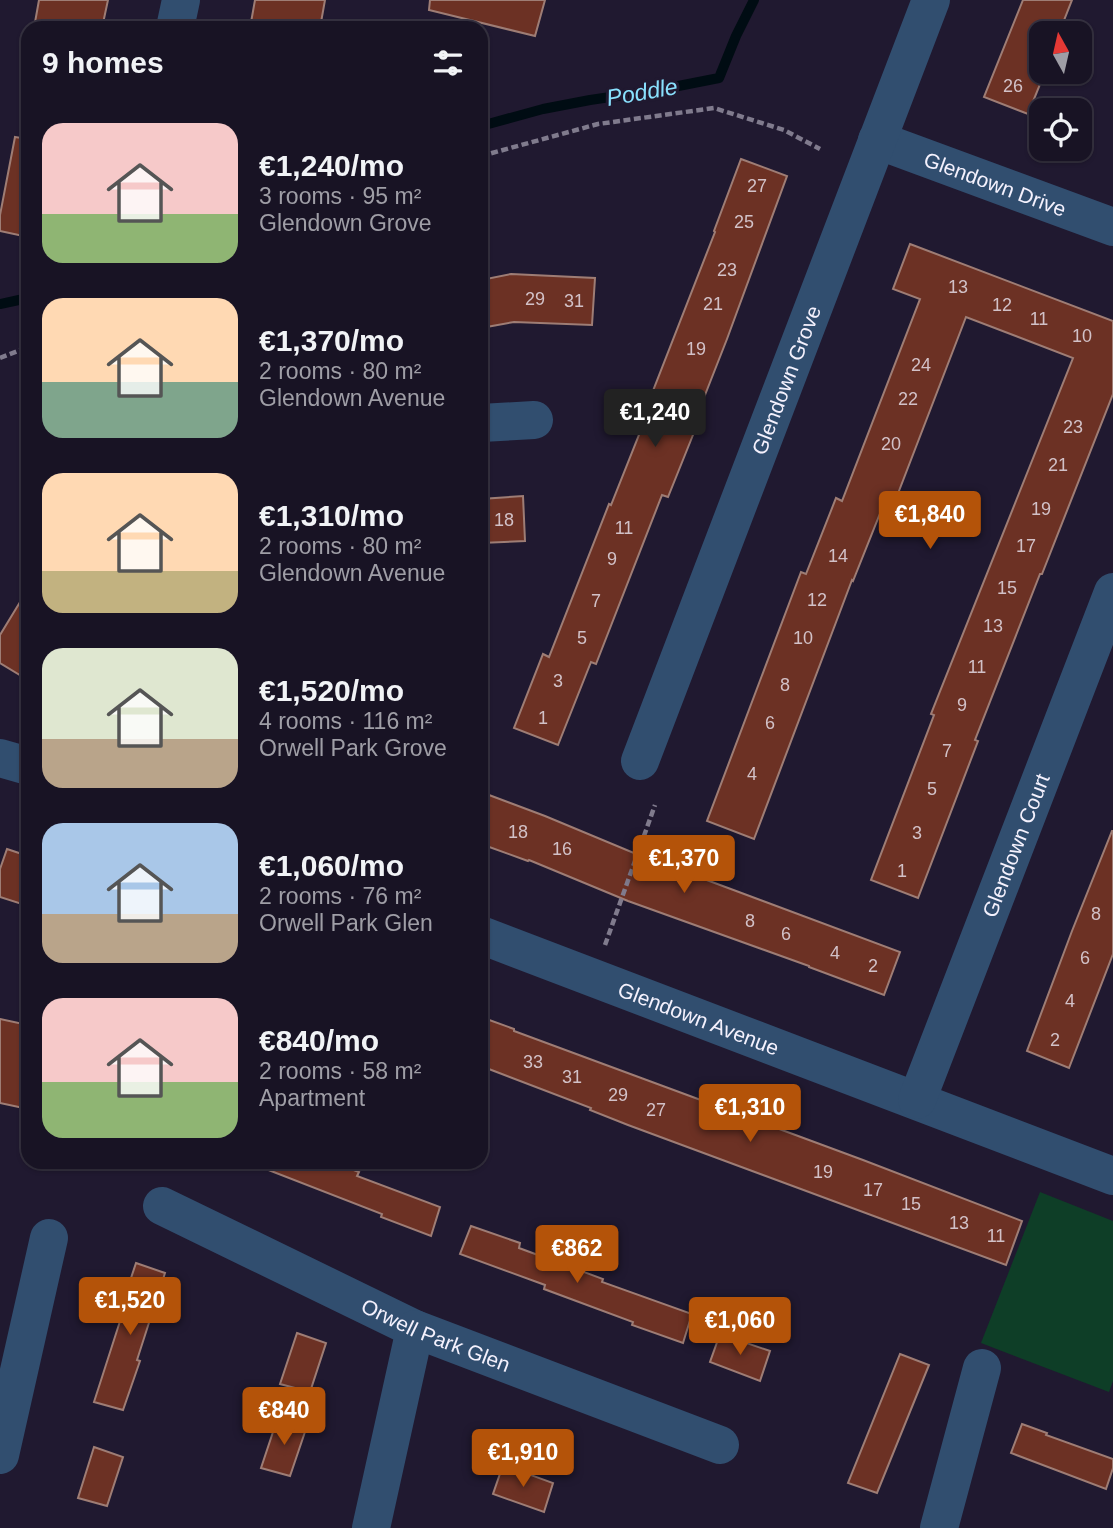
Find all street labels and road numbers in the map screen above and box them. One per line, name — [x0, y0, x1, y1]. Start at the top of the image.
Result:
street label: Glendown Drive — [921, 147, 1069, 220]
street label: Glendown Grove — [747, 302, 825, 458]
street label: Glendown Court — [977, 770, 1053, 920]
street label: Glendown Avenue — [615, 977, 782, 1059]
street label: Orwell Park Glen — [358, 1293, 514, 1376]

